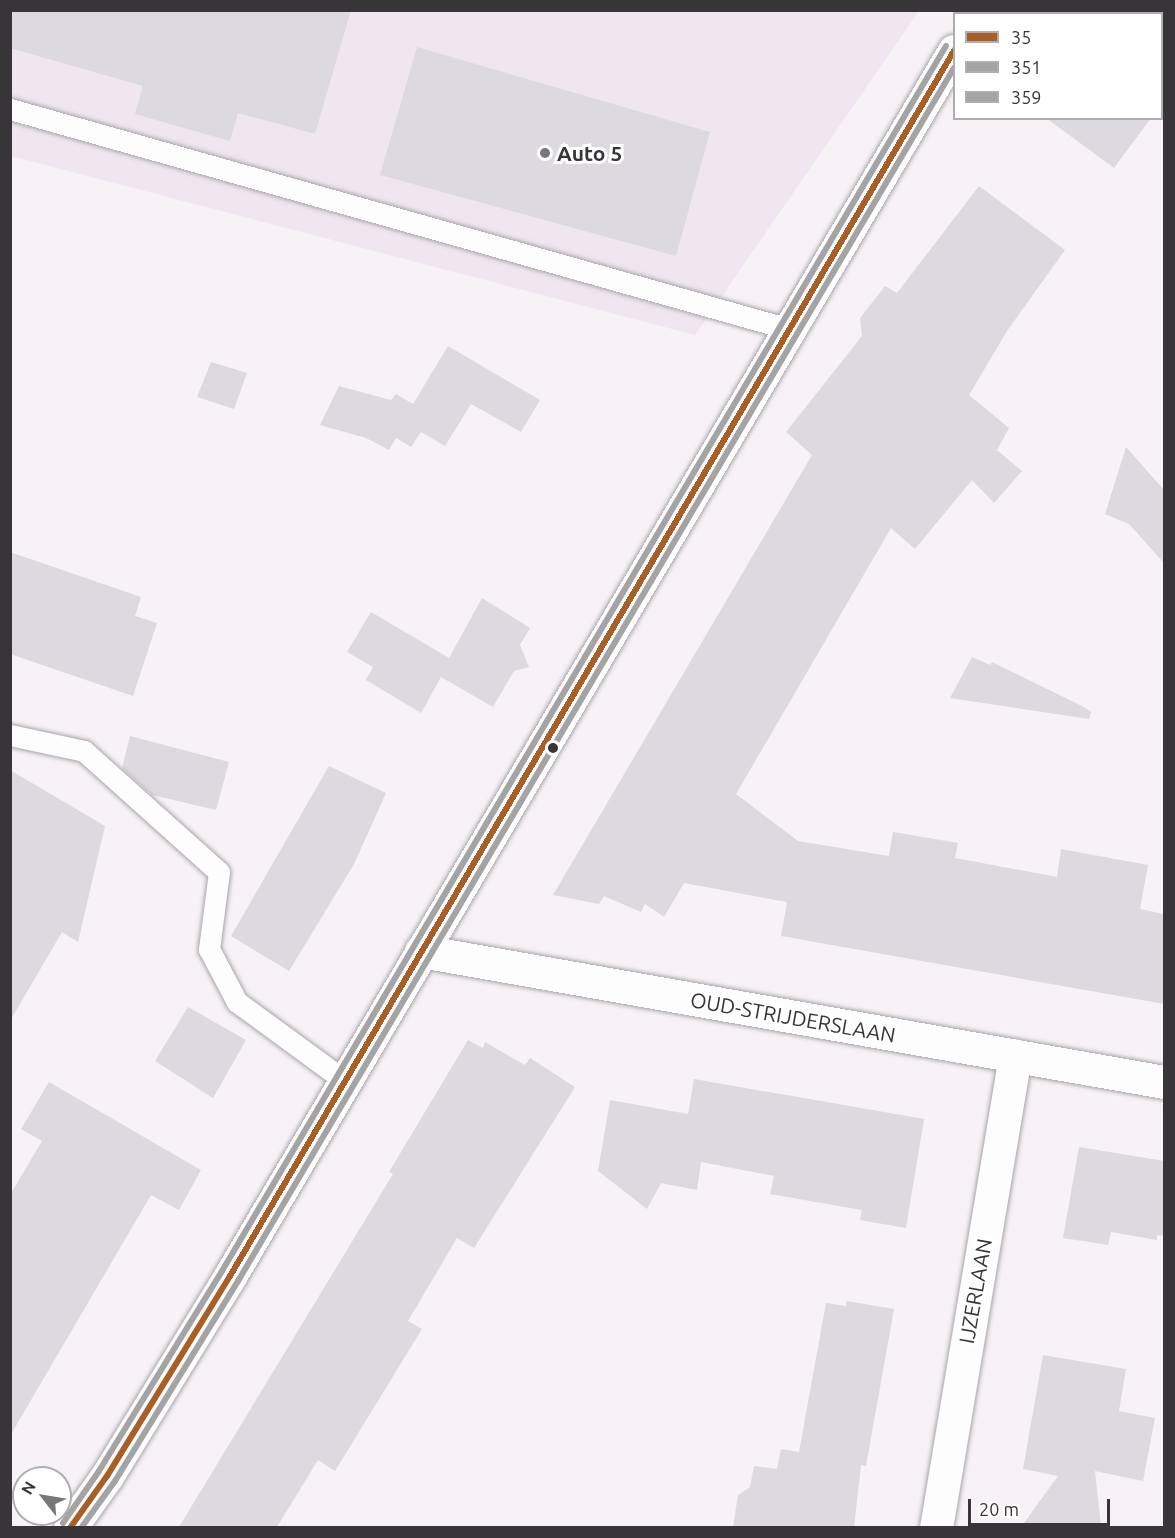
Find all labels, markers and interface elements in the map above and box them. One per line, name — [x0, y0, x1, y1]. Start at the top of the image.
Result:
legend — [953, 12, 1163, 120]
text: 35 — [1011, 27, 1031, 47]
text: 351 — [1011, 57, 1041, 77]
text: 359 — [1011, 87, 1041, 107]
place label: Auto 5 — [557, 140, 622, 166]
marker: Auto 5 — [538, 146, 552, 160]
unlabelled marker — [547, 742, 559, 754]
street label: OUD-STRIJDERSLAAN — [688, 987, 898, 1047]
street label: IJZERLAAN — [953, 1236, 997, 1346]
north arrow — [12, 1466, 72, 1526]
text: N — [17, 1478, 39, 1498]
scale bar — [971, 1487, 1114, 1525]
text: 20 m — [979, 1499, 1019, 1519]

